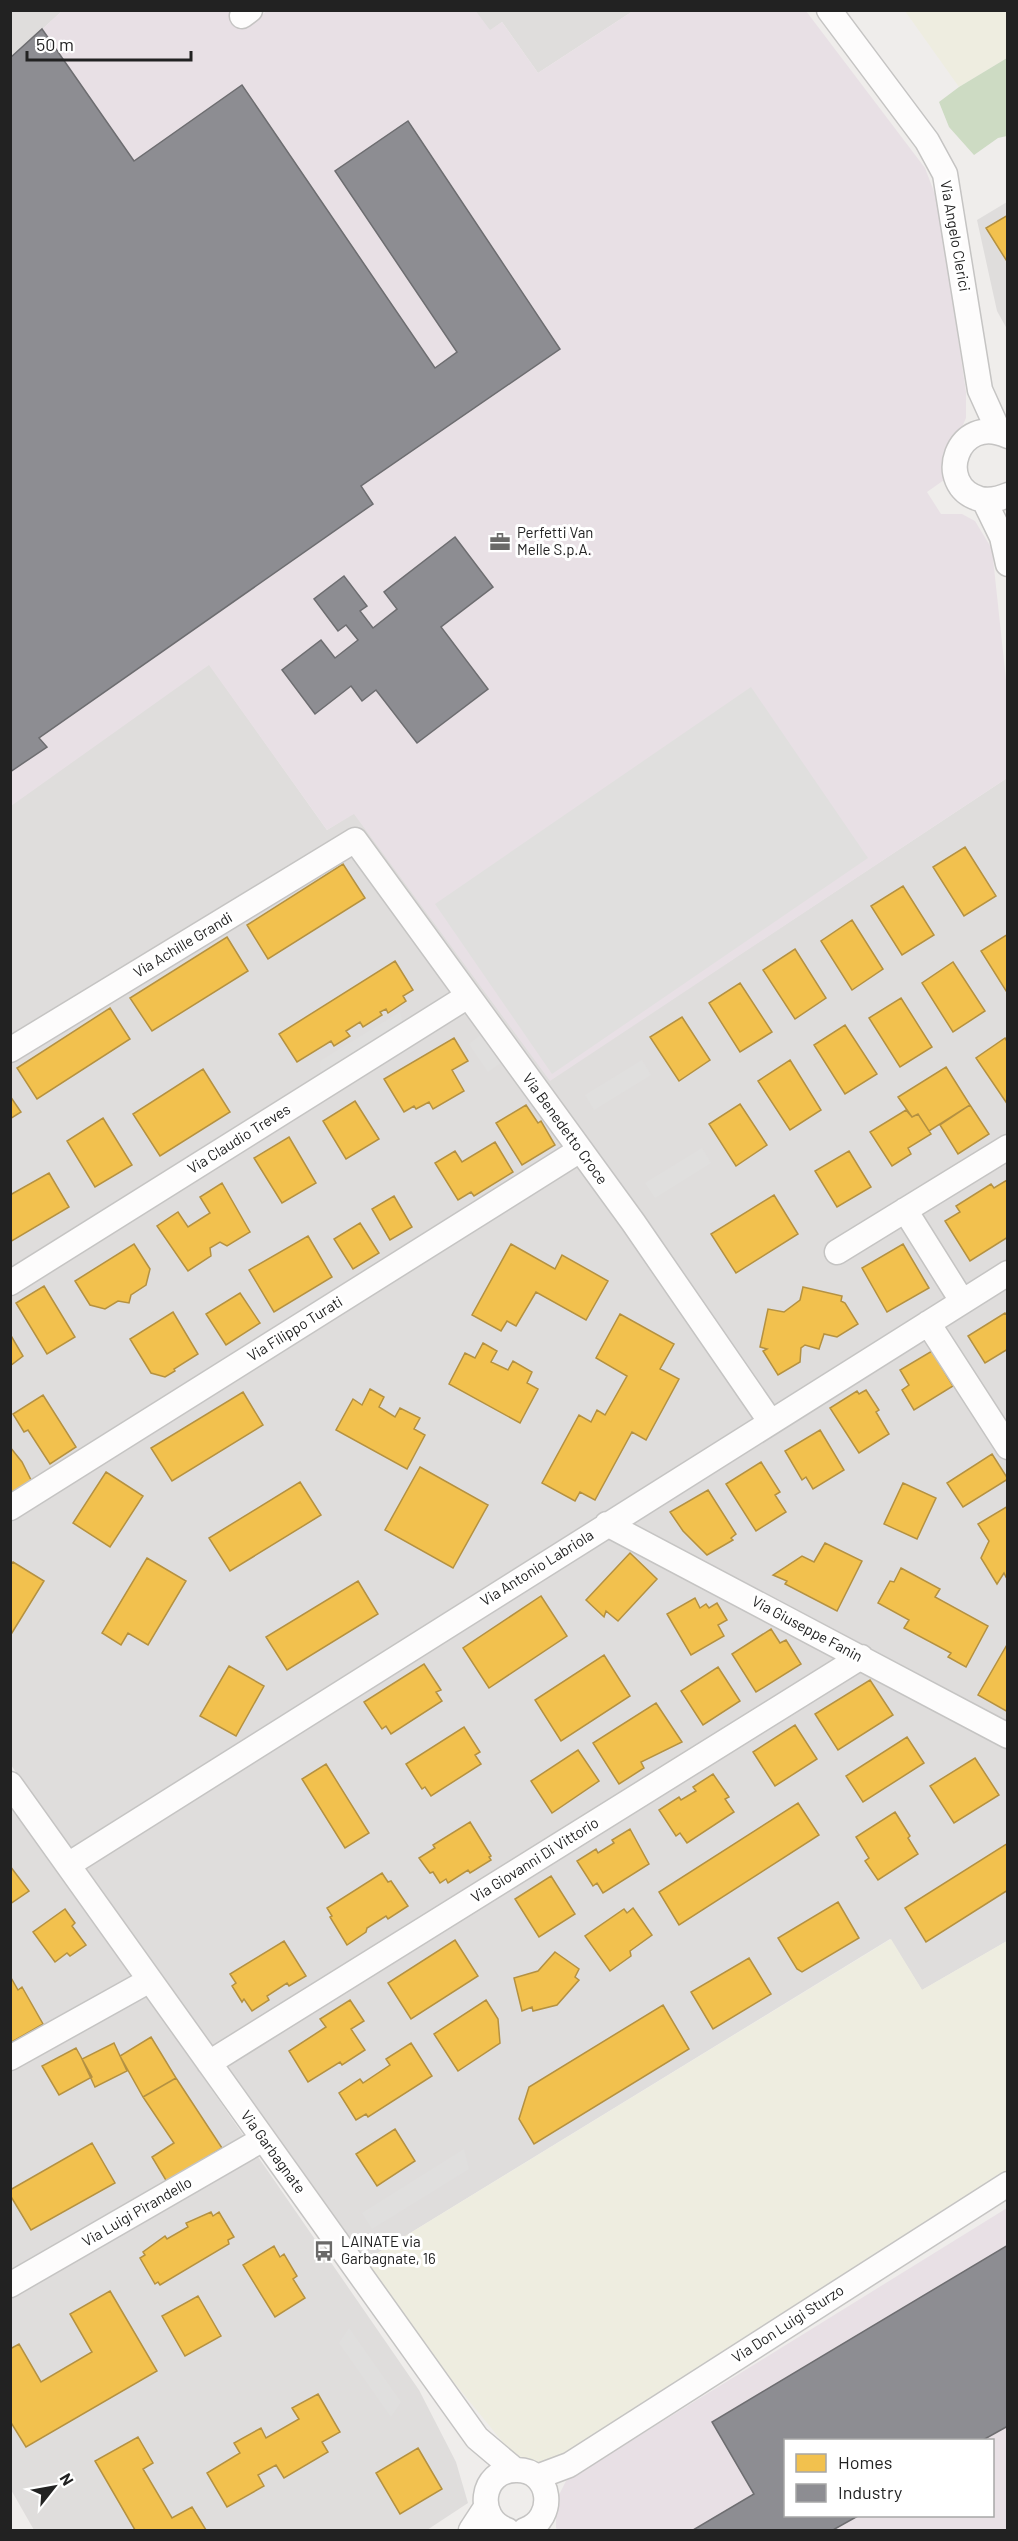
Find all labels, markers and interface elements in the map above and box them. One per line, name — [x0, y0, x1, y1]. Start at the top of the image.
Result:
scale bar — [27, 24, 190, 62]
text: 50 m — [36, 33, 74, 55]
street label: Via Angelo Clerici — [937, 179, 975, 293]
place label: Perfetti Van Melle S.p.A. — [517, 523, 593, 558]
office icon: Perfetti Van Melle S.p.A. — [488, 530, 512, 554]
street label: Via Achille Grandi — [130, 908, 235, 981]
street label: Via Benedetto Croce — [519, 1069, 612, 1188]
street label: Via Claudio Treves — [184, 1099, 293, 1177]
street label: Via Filippo Turati — [244, 1292, 345, 1365]
street label: Via Antonio Labriola — [477, 1525, 596, 1609]
street label: Via Giuseppe Fanin — [749, 1591, 866, 1665]
street label: Via Giovanni Di Vittorio — [467, 1813, 602, 1906]
street label: Via Garbagnate — [238, 2106, 310, 2196]
street label: Via Luigi Pirandello — [78, 2172, 195, 2250]
place label: LAINATE via Garbagnate, 16 — [341, 2232, 436, 2267]
bus stop icon: LAINATE via Garbagnate, 16 — [312, 2239, 336, 2263]
street label: Via Don Luigi Sturzo — [728, 2280, 847, 2366]
legend — [784, 2439, 994, 2517]
text: Homes — [838, 2451, 892, 2473]
north arrow — [24, 2457, 84, 2517]
text: N — [56, 2470, 78, 2488]
text: Industry — [838, 2481, 902, 2503]

